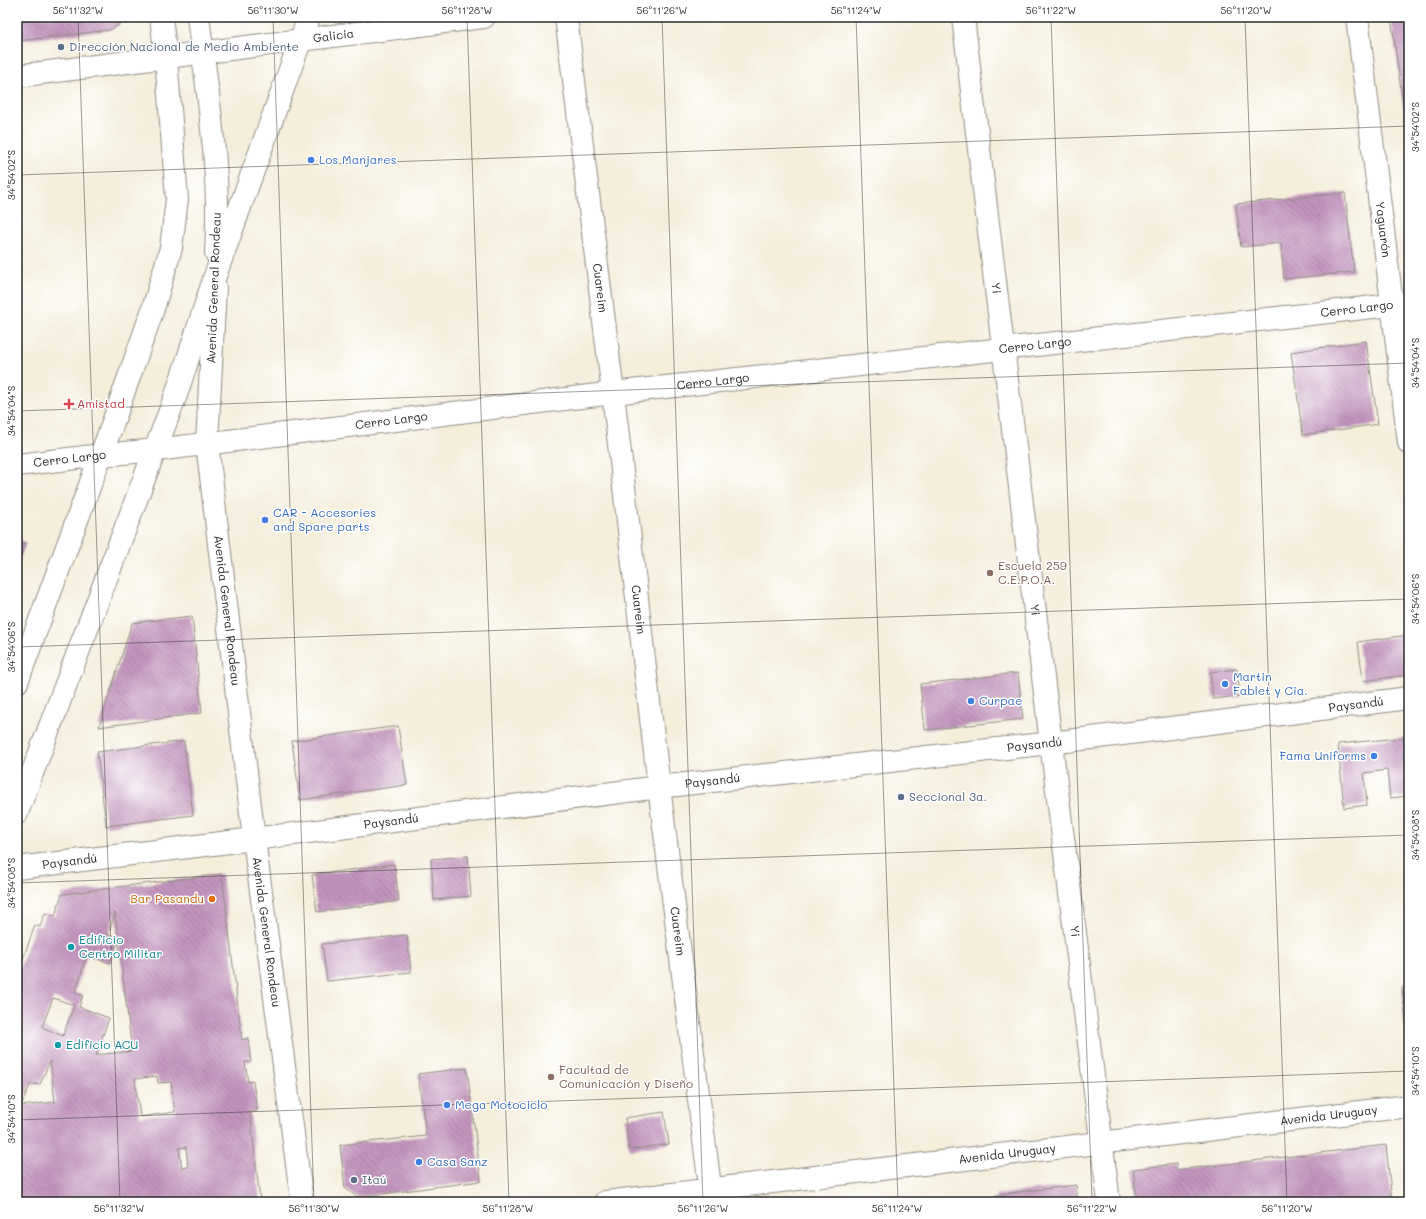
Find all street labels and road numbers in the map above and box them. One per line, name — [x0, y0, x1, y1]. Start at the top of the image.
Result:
street label: Galicia — [312, 24, 355, 46]
street label: Yaguarón — [1373, 200, 1395, 258]
street label: Avenida General Rondeau — [202, 212, 224, 364]
street label: Cuareim — [590, 262, 612, 313]
street label: Yi — [988, 281, 1005, 295]
street label: Cerro Largo — [1320, 296, 1394, 320]
street label: Cerro Largo — [998, 332, 1072, 356]
street label: Cerro Largo — [676, 369, 750, 393]
street label: Cerro Largo — [354, 407, 428, 432]
street label: Cerro Largo — [32, 446, 107, 470]
street label: Avenida General Rondeau — [211, 534, 245, 687]
street label: Cuareim — [628, 584, 650, 635]
street label: Yi — [1027, 603, 1044, 616]
street label: Paysandú — [1328, 692, 1384, 715]
street label: Paysandú — [1006, 733, 1063, 755]
street label: Paysandú — [684, 769, 741, 791]
street label: Paysandú — [363, 809, 419, 832]
street label: Paysandú — [41, 849, 98, 872]
street label: Avenida General Rondeau — [249, 856, 285, 1008]
street label: Cuareim — [667, 906, 689, 957]
street label: Yi — [1067, 924, 1084, 938]
street label: Avenida Uruguay — [1279, 1101, 1378, 1128]
street label: Avenida Uruguay — [957, 1139, 1057, 1167]

